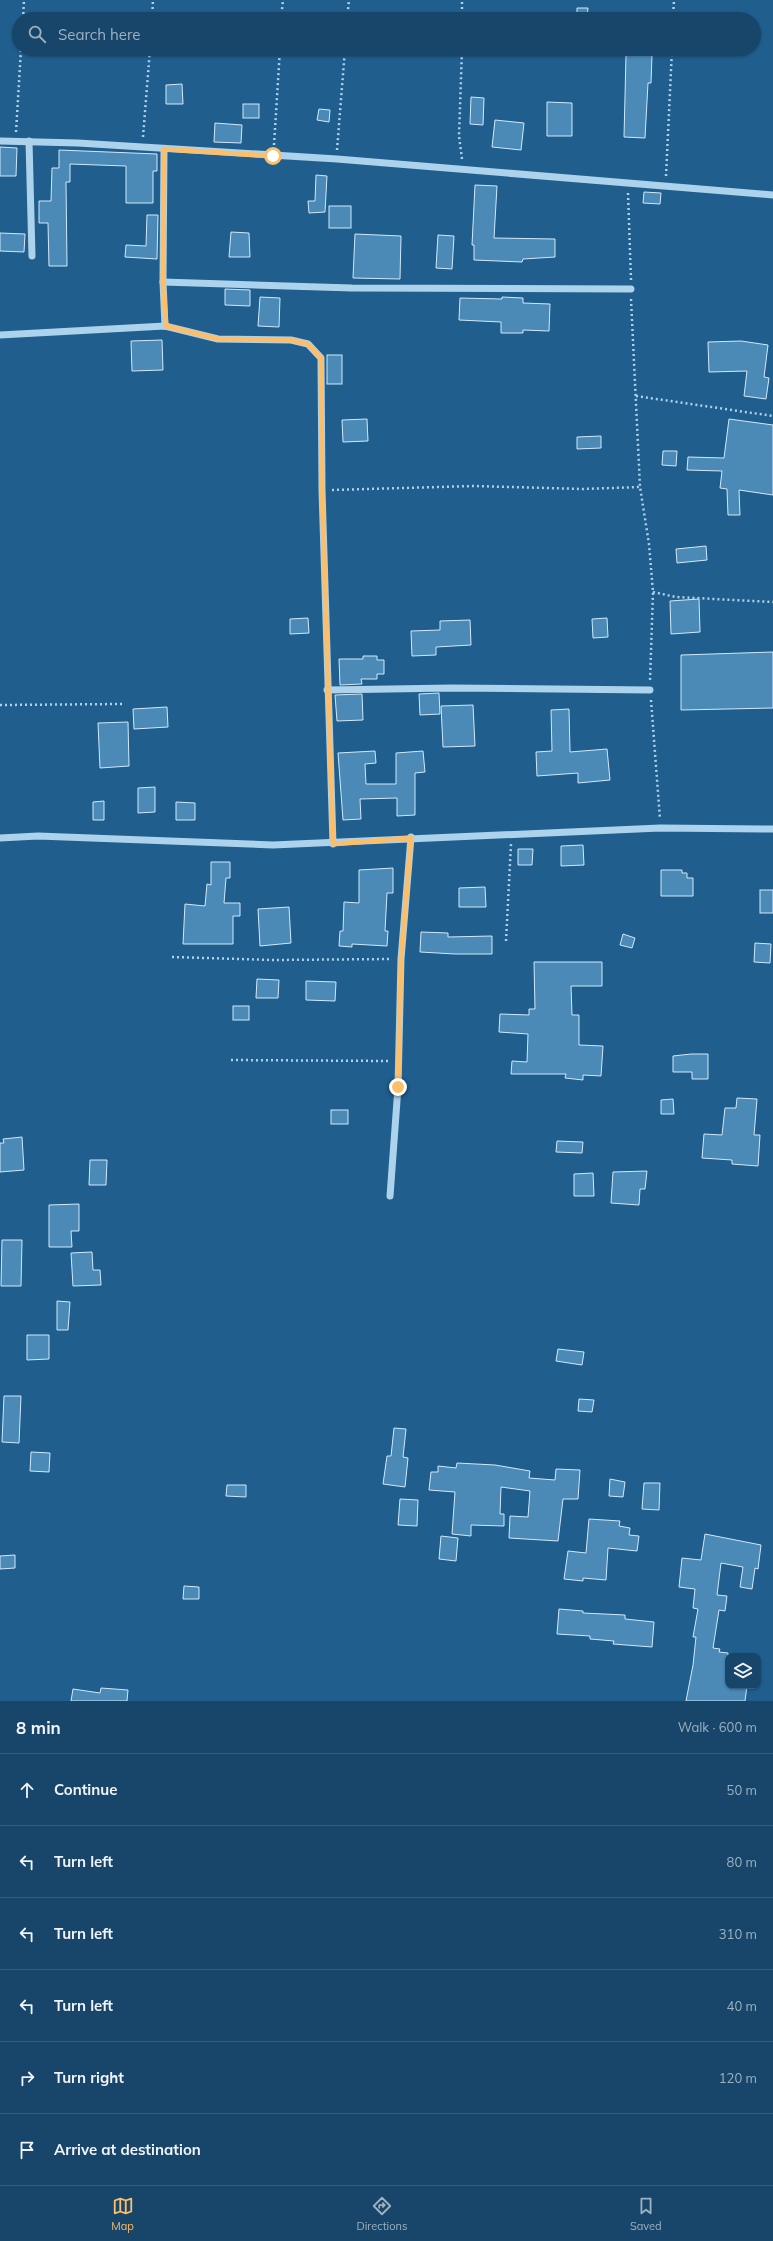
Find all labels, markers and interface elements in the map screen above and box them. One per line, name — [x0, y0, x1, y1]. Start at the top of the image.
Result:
search box — [12, 12, 761, 56]
icon: search — [26, 23, 48, 45]
text: Search here — [58, 25, 140, 44]
route start — [264, 147, 282, 165]
route end — [389, 1078, 407, 1096]
map controls — [725, 1653, 761, 1689]
button: layers — [725, 1653, 761, 1689]
text: 8 min — [16, 1717, 61, 1738]
text: Walk · 600 m — [678, 1719, 757, 1735]
icon: ahead — [16, 1779, 38, 1801]
text: Continue — [54, 1780, 117, 1799]
text: 50 m — [727, 1782, 757, 1798]
icon: left — [16, 1851, 38, 1873]
text: Turn left — [54, 1852, 113, 1871]
text: 80 m — [727, 1854, 757, 1870]
icon: left — [16, 1923, 38, 1945]
text: Turn left — [54, 1924, 113, 1943]
text: 310 m — [719, 1926, 757, 1942]
icon: left — [16, 1995, 38, 2017]
text: Turn left — [54, 1996, 113, 2015]
text: 40 m — [727, 1998, 757, 2014]
icon: right — [16, 2067, 38, 2089]
text: Turn right — [54, 2068, 124, 2087]
text: 120 m — [719, 2070, 757, 2086]
icon: arrive — [16, 2139, 38, 2161]
text: Arrive at destination — [54, 2140, 201, 2159]
tab: Map — [111, 2195, 134, 2233]
tab: Directions — [357, 2195, 407, 2233]
tab: Saved — [630, 2195, 662, 2233]

